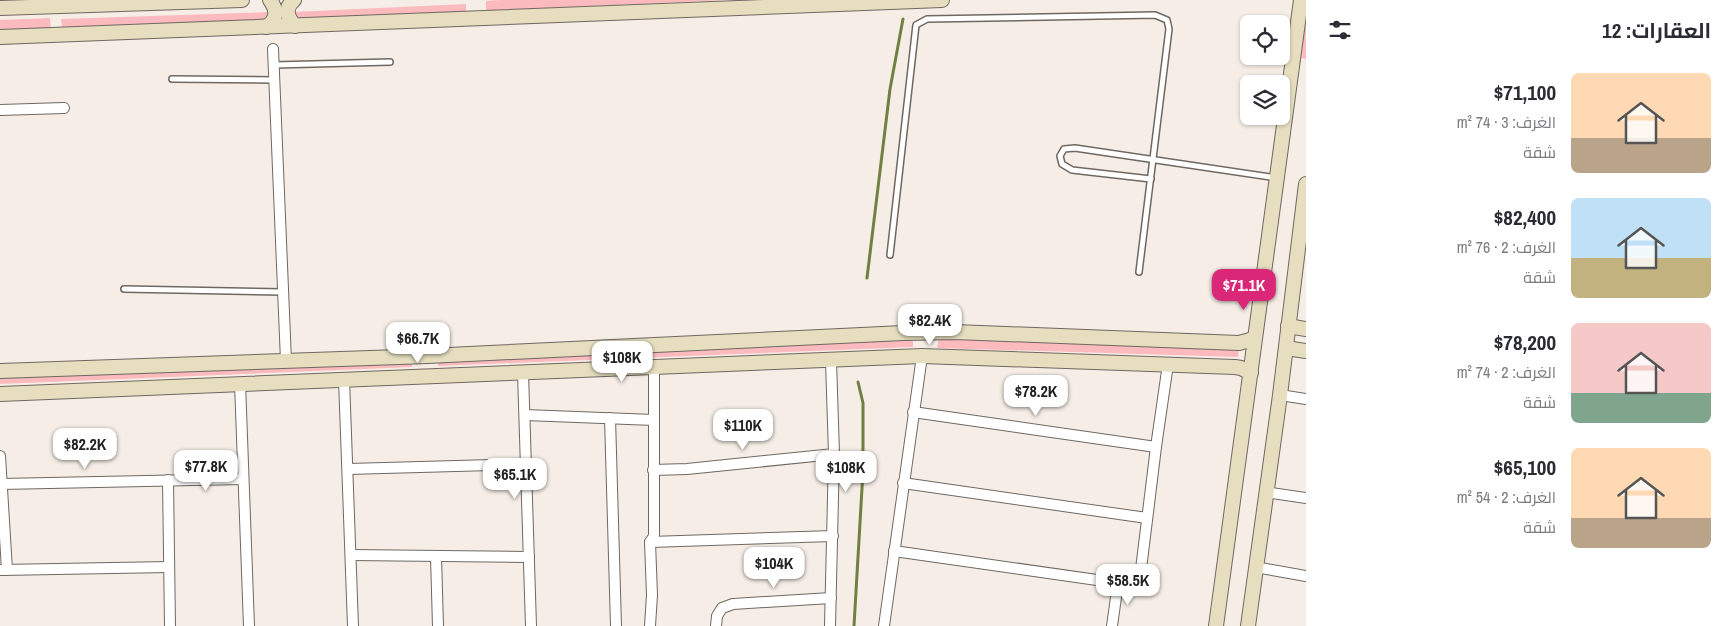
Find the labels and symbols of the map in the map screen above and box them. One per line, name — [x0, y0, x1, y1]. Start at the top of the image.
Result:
pin: $71.1K — [1203, 268, 1285, 311]
pin: $82.4K — [889, 304, 971, 346]
pin: $66.7K — [377, 322, 459, 364]
pin: $108K — [587, 340, 657, 383]
pin: $78.2K — [995, 374, 1077, 417]
pin: $110K — [708, 408, 778, 451]
pin: $82.2K — [44, 428, 126, 470]
pin: $77.8K — [165, 450, 247, 492]
pin: $108K — [811, 450, 881, 493]
pin: $65.1K — [474, 458, 556, 500]
pin: $104K — [739, 546, 809, 589]
pin: $58.5K — [1087, 564, 1169, 606]

